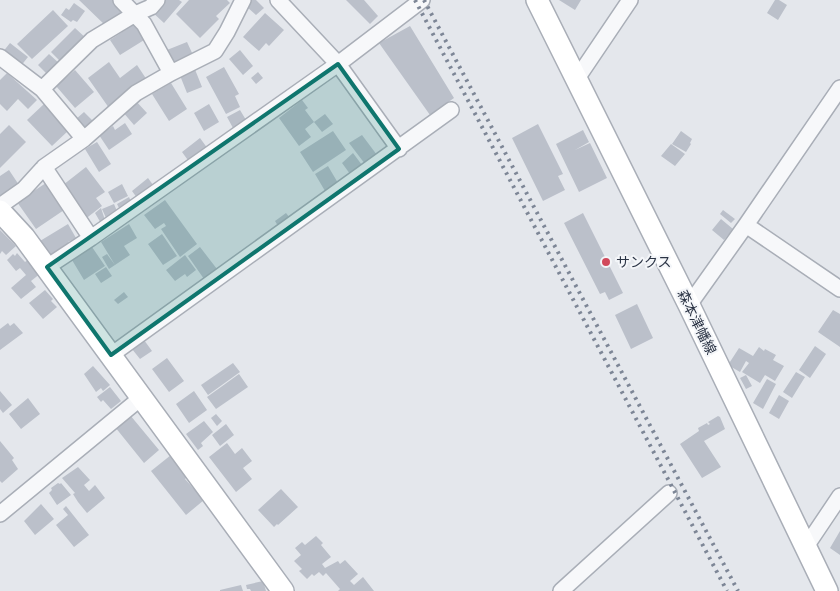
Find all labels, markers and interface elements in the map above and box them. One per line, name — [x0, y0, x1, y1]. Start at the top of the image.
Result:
place label: サンクス — [616, 254, 672, 270]
marker: サンクス — [600, 256, 612, 268]
street label: 森本津幡線 — [674, 287, 720, 357]

